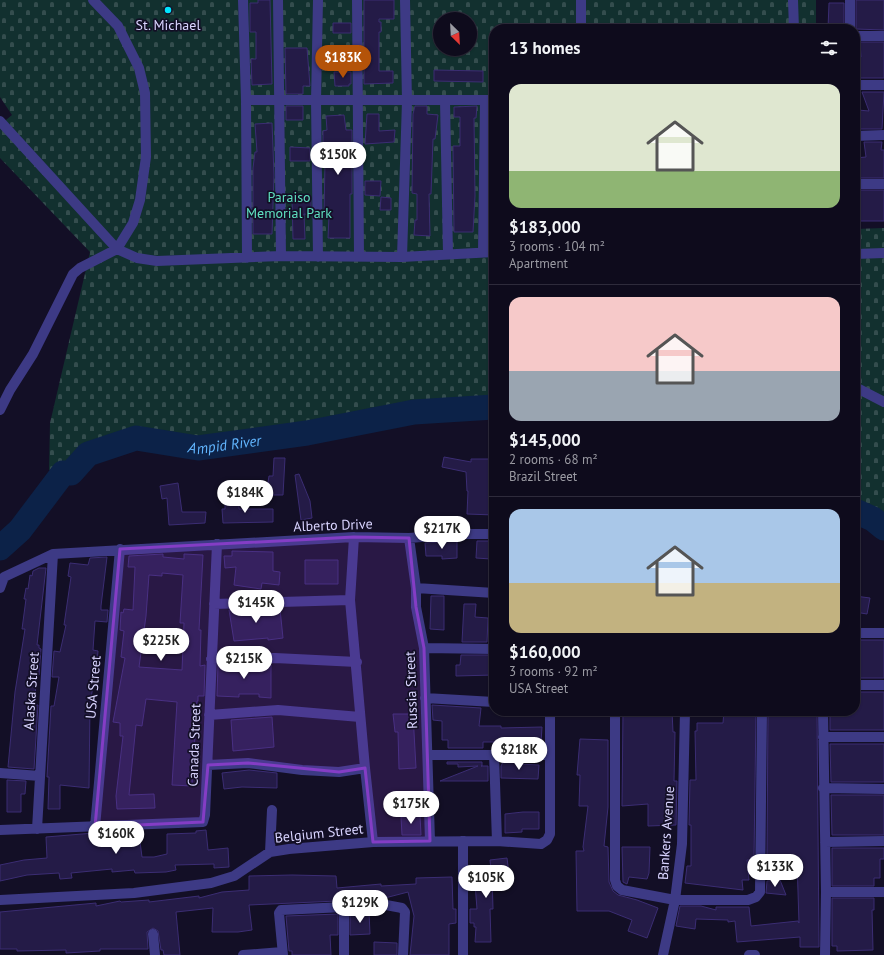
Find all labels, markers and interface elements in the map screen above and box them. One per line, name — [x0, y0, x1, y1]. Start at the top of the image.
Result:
marker: St. Michael — [163, 5, 173, 15]
north arrow — [433, 12, 477, 56]
map controls — [433, 12, 477, 56]
place label: St. Michael — [136, 16, 201, 34]
text: 13 homes — [509, 37, 580, 59]
icon: filters — [818, 37, 840, 59]
pin: $183K — [315, 45, 371, 79]
text: $183K — [324, 49, 362, 66]
icon: home — [639, 110, 711, 182]
pin: $150K — [310, 142, 366, 176]
text: $150K — [319, 146, 357, 163]
park label: Paraiso Memorial Park — [246, 188, 332, 222]
text: $183,000 — [509, 216, 581, 238]
text: 3 rooms · 104 m² — [509, 238, 605, 255]
text: Apartment — [509, 255, 568, 272]
icon: home — [639, 323, 711, 395]
text: $145,000 — [509, 429, 581, 451]
water label: Ampid River — [186, 430, 263, 458]
text: 2 rooms · 68 m² — [509, 451, 598, 468]
text: Brazil Street — [509, 468, 577, 485]
pin: $184K — [217, 480, 273, 514]
text: $184K — [226, 484, 264, 501]
street label: Alberto Drive — [293, 515, 373, 535]
pin: $217K — [414, 516, 470, 550]
text: $217K — [423, 520, 461, 537]
icon: home — [639, 535, 711, 607]
pin: $145K — [228, 590, 284, 624]
text: $145K — [237, 594, 275, 611]
pin: $225K — [133, 628, 189, 662]
text: $225K — [142, 632, 180, 649]
text: $160,000 — [509, 641, 581, 663]
pin: $215K — [216, 646, 272, 680]
text: $215K — [225, 650, 263, 667]
street label: Alaska Street — [19, 651, 43, 731]
street label: Russia Street — [401, 651, 421, 729]
street label: USA Street — [81, 654, 105, 719]
text: 3 rooms · 92 m² — [509, 663, 598, 680]
text: USA Street — [509, 680, 568, 697]
street label: Canada Street — [184, 703, 204, 787]
pin: $218K — [491, 737, 547, 771]
text: $218K — [500, 741, 538, 758]
street label: Bankers Avenue — [654, 785, 678, 881]
pin: $175K — [383, 791, 439, 825]
text: $175K — [392, 795, 430, 812]
street label: Belgium Street — [274, 819, 364, 847]
pin: $160K — [88, 821, 144, 855]
text: $160K — [97, 825, 135, 842]
pin: $133K — [747, 854, 803, 888]
text: $133K — [756, 858, 794, 875]
pin: $105K — [458, 865, 514, 899]
text: $105K — [467, 869, 505, 886]
pin: $129K — [332, 890, 388, 924]
text: $129K — [341, 894, 379, 911]

